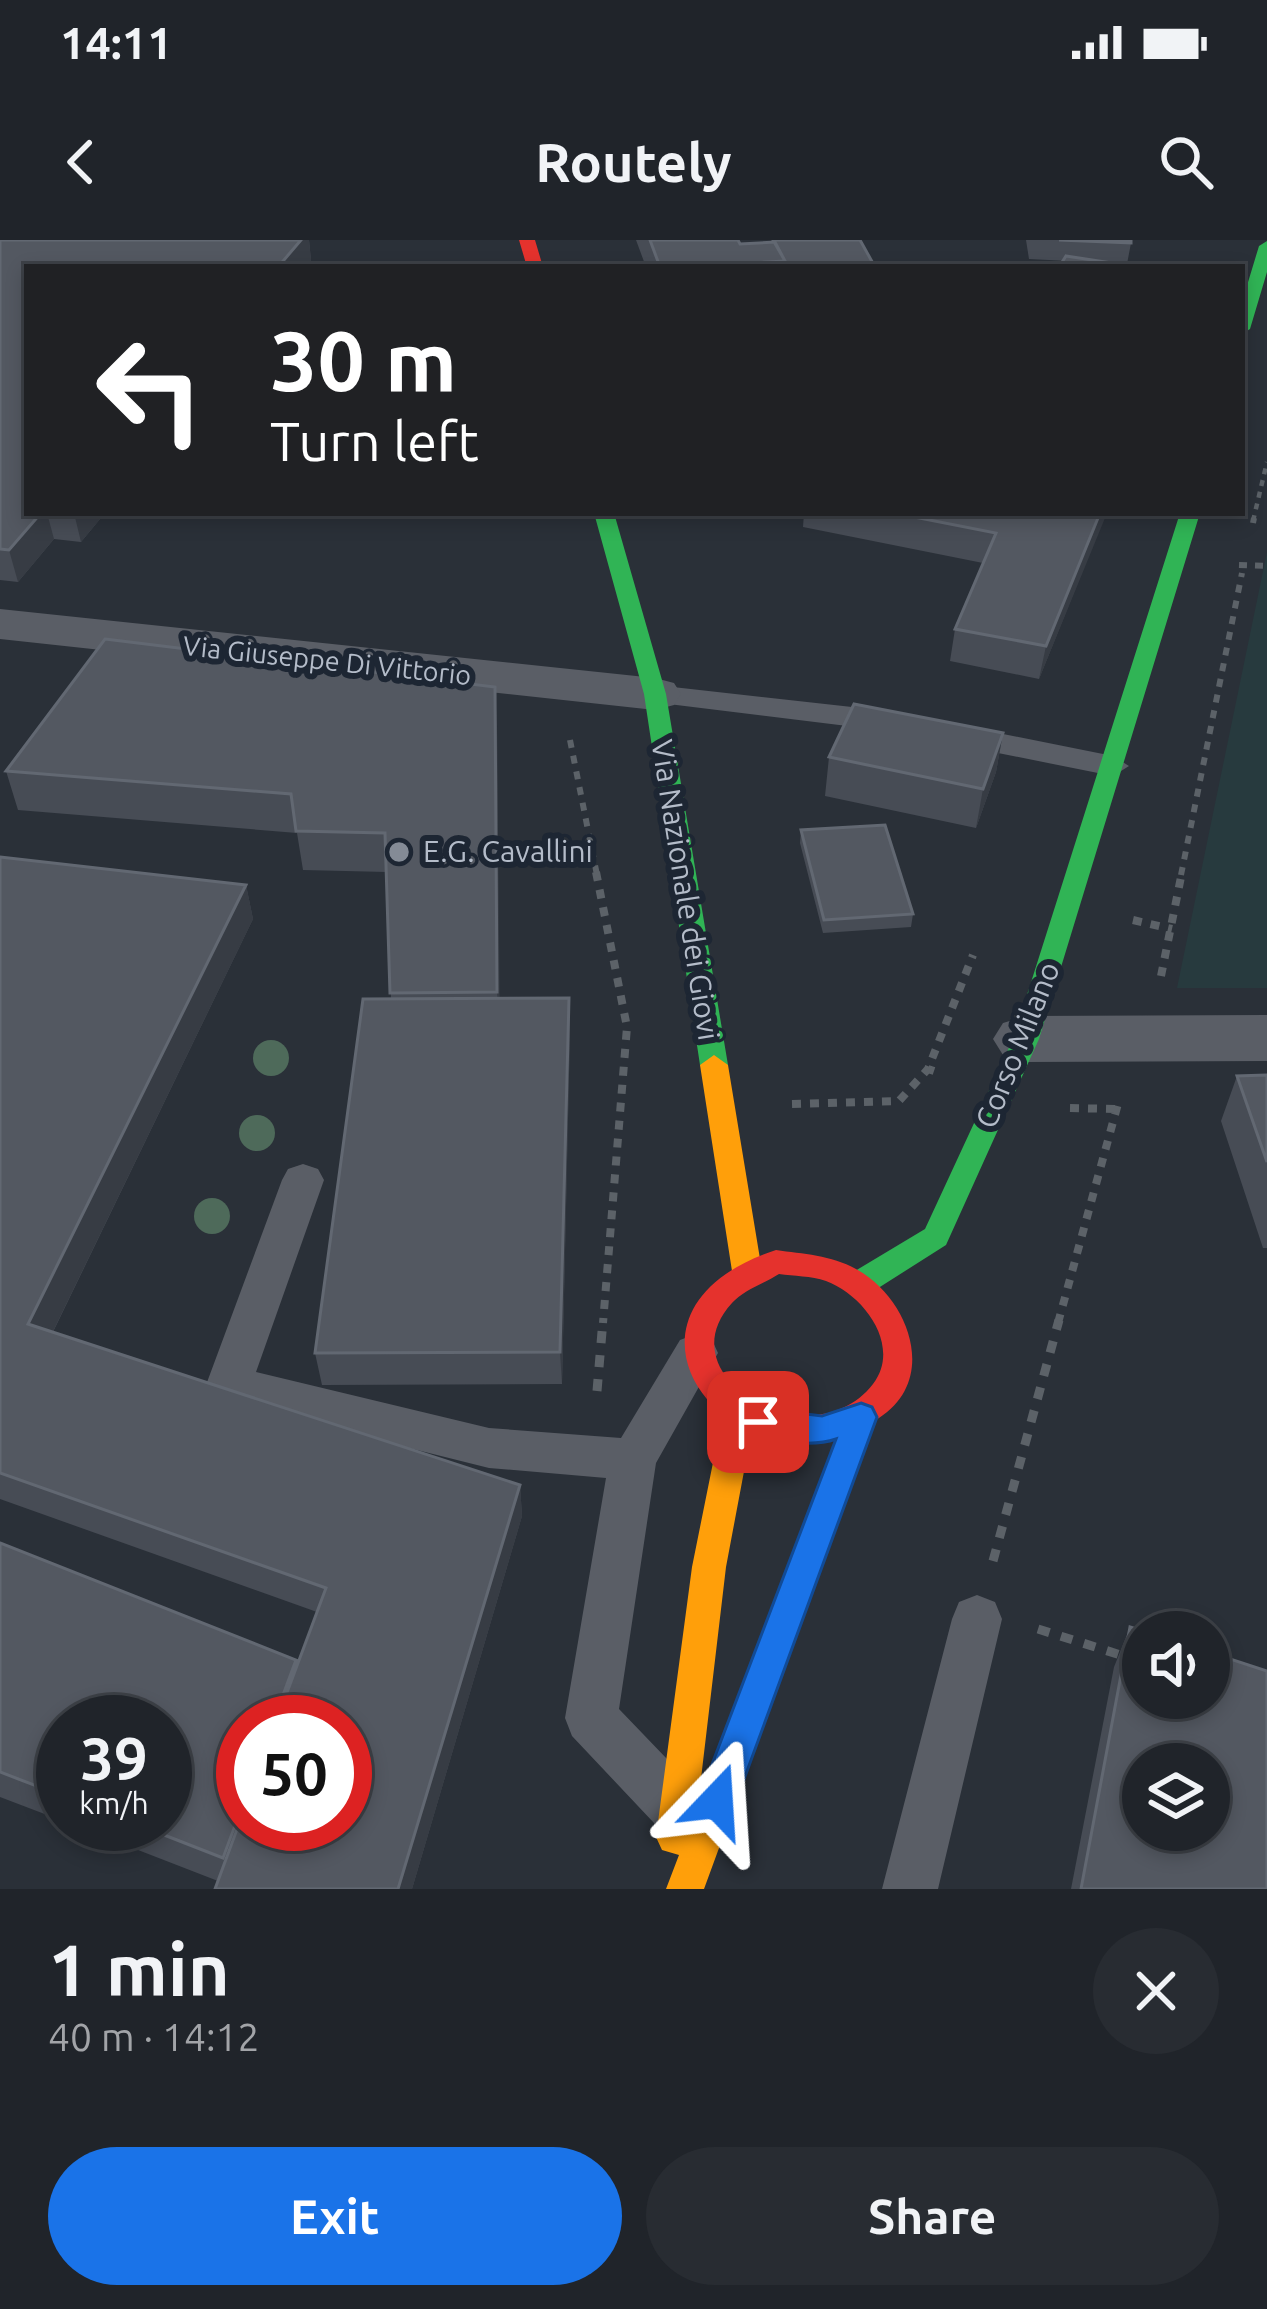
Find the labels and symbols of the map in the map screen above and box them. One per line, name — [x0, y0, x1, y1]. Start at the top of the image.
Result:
street label: Via Giuseppe Di Vittorio — [181, 630, 473, 690]
street label: Via Nazionale dei Giovi — [645, 737, 727, 1043]
place label: E.G. Cavallini — [423, 834, 593, 868]
marker: E.G. Cavallini — [386, 839, 412, 865]
street label: Corso Milano — [968, 957, 1066, 1133]
pin — [707, 1371, 809, 1473]
speed limit sign: 50 — [216, 1695, 372, 1851]
position arrow — [654, 1738, 780, 1864]

